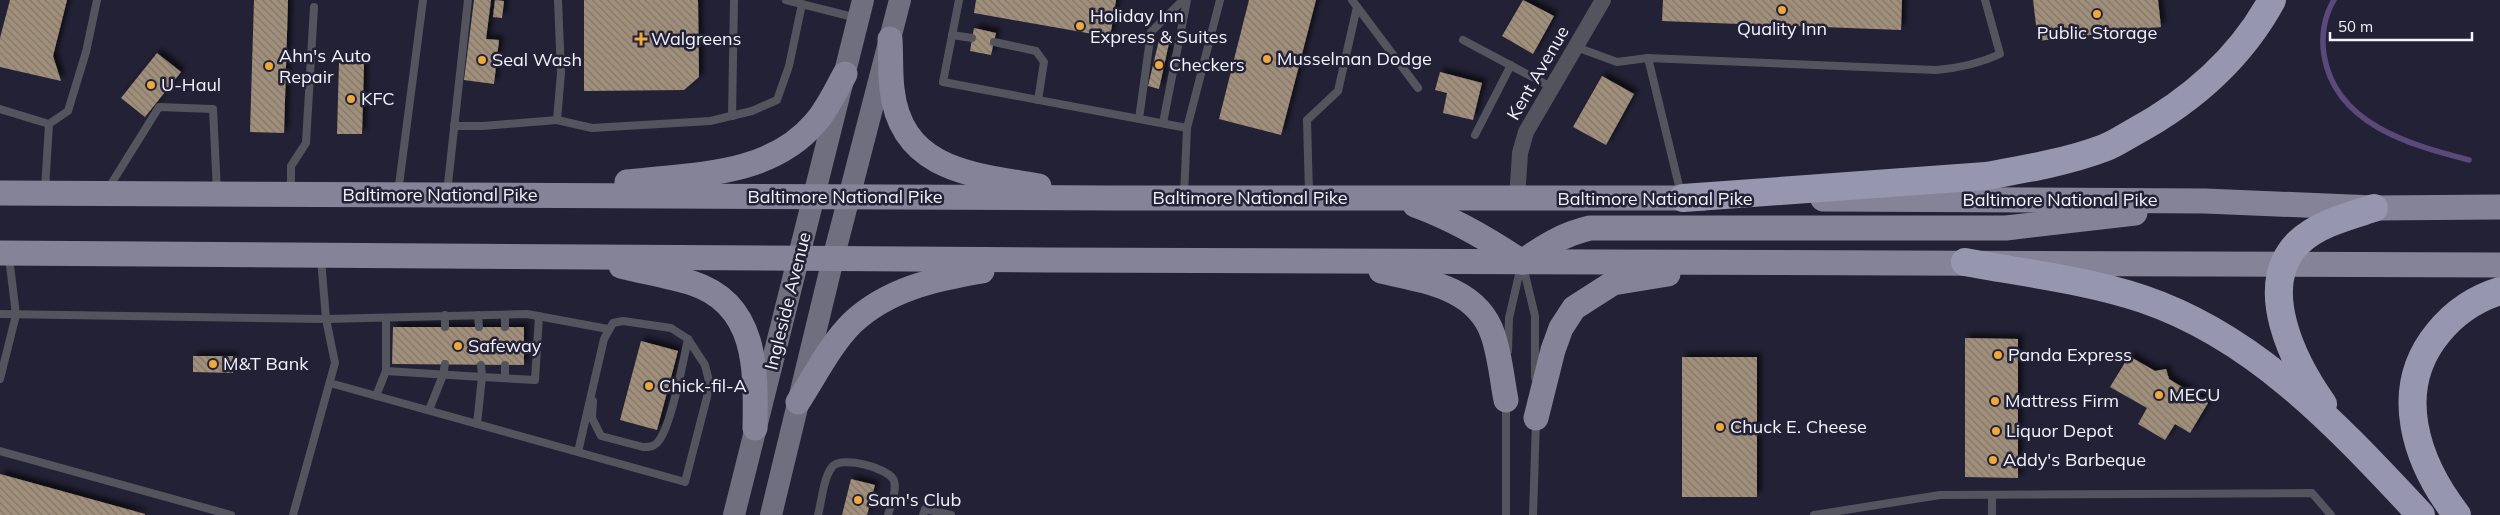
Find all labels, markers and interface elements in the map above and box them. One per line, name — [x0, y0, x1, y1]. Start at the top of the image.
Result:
place label: Holiday Inn Express & Suites — [1090, 4, 1227, 48]
marker: Quality Inn — [1776, 4, 1788, 16]
marker: Public Storage — [2091, 8, 2103, 20]
scale bar — [2330, 10, 2472, 42]
place label: Quality Inn — [1737, 17, 1827, 40]
text: 50 m — [2338, 17, 2373, 36]
marker: Holiday Inn Express & Suites — [1074, 20, 1086, 32]
street label: Kent Avenue — [1501, 21, 1574, 124]
place label: Public Storage — [2037, 21, 2157, 44]
place label: Walgreens — [651, 27, 741, 50]
marker: Walgreens — [635, 33, 647, 45]
place label: Ahn's Auto Repair — [279, 44, 371, 88]
place label: Musselman Dodge — [1277, 47, 1432, 70]
place label: Seal Wash — [492, 48, 582, 71]
place label: Checkers — [1169, 53, 1245, 76]
marker: Musselman Dodge — [1261, 53, 1273, 65]
marker: Seal Wash — [476, 54, 488, 66]
marker: Checkers — [1153, 59, 1165, 71]
marker: Ahn's Auto Repair — [263, 60, 275, 72]
place label: U-Haul — [161, 73, 221, 96]
marker: U-Haul — [145, 79, 157, 91]
place label: KFC — [361, 87, 395, 110]
marker: KFC — [345, 93, 357, 105]
street label: Baltimore National Pike — [342, 183, 538, 206]
street label: Baltimore National Pike — [747, 185, 943, 208]
street label: Baltimore National Pike — [1152, 186, 1348, 209]
street label: Baltimore National Pike — [1557, 187, 1753, 210]
street label: Baltimore National Pike — [1962, 188, 2158, 211]
street label: Ingleside Avenue — [759, 230, 816, 372]
place label: Safeway — [468, 334, 542, 357]
marker: Safeway — [452, 340, 464, 352]
place label: Panda Express — [2008, 343, 2132, 366]
marker: Panda Express — [1992, 349, 2004, 361]
place label: M&T Bank — [223, 352, 309, 375]
marker: M&T Bank — [207, 358, 219, 370]
place label: Chick-fil-A — [659, 374, 747, 397]
marker: Chick-fil-A — [643, 380, 655, 392]
place label: MECU — [2169, 383, 2220, 406]
place label: Mattress Firm — [2005, 389, 2119, 412]
marker: MECU — [2153, 389, 2165, 401]
marker: Mattress Firm — [1989, 395, 2001, 407]
place label: Chuck E. Cheese — [1730, 415, 1867, 438]
place label: Liquor Depot — [2006, 419, 2113, 442]
marker: Chuck E. Cheese — [1714, 421, 1726, 433]
marker: Liquor Depot — [1990, 425, 2002, 437]
place label: Addy's Barbeque — [2003, 448, 2146, 471]
marker: Addy's Barbeque — [1987, 454, 1999, 466]
place label: Sam's Club — [868, 488, 961, 511]
marker: Sam's Club — [852, 494, 864, 506]

